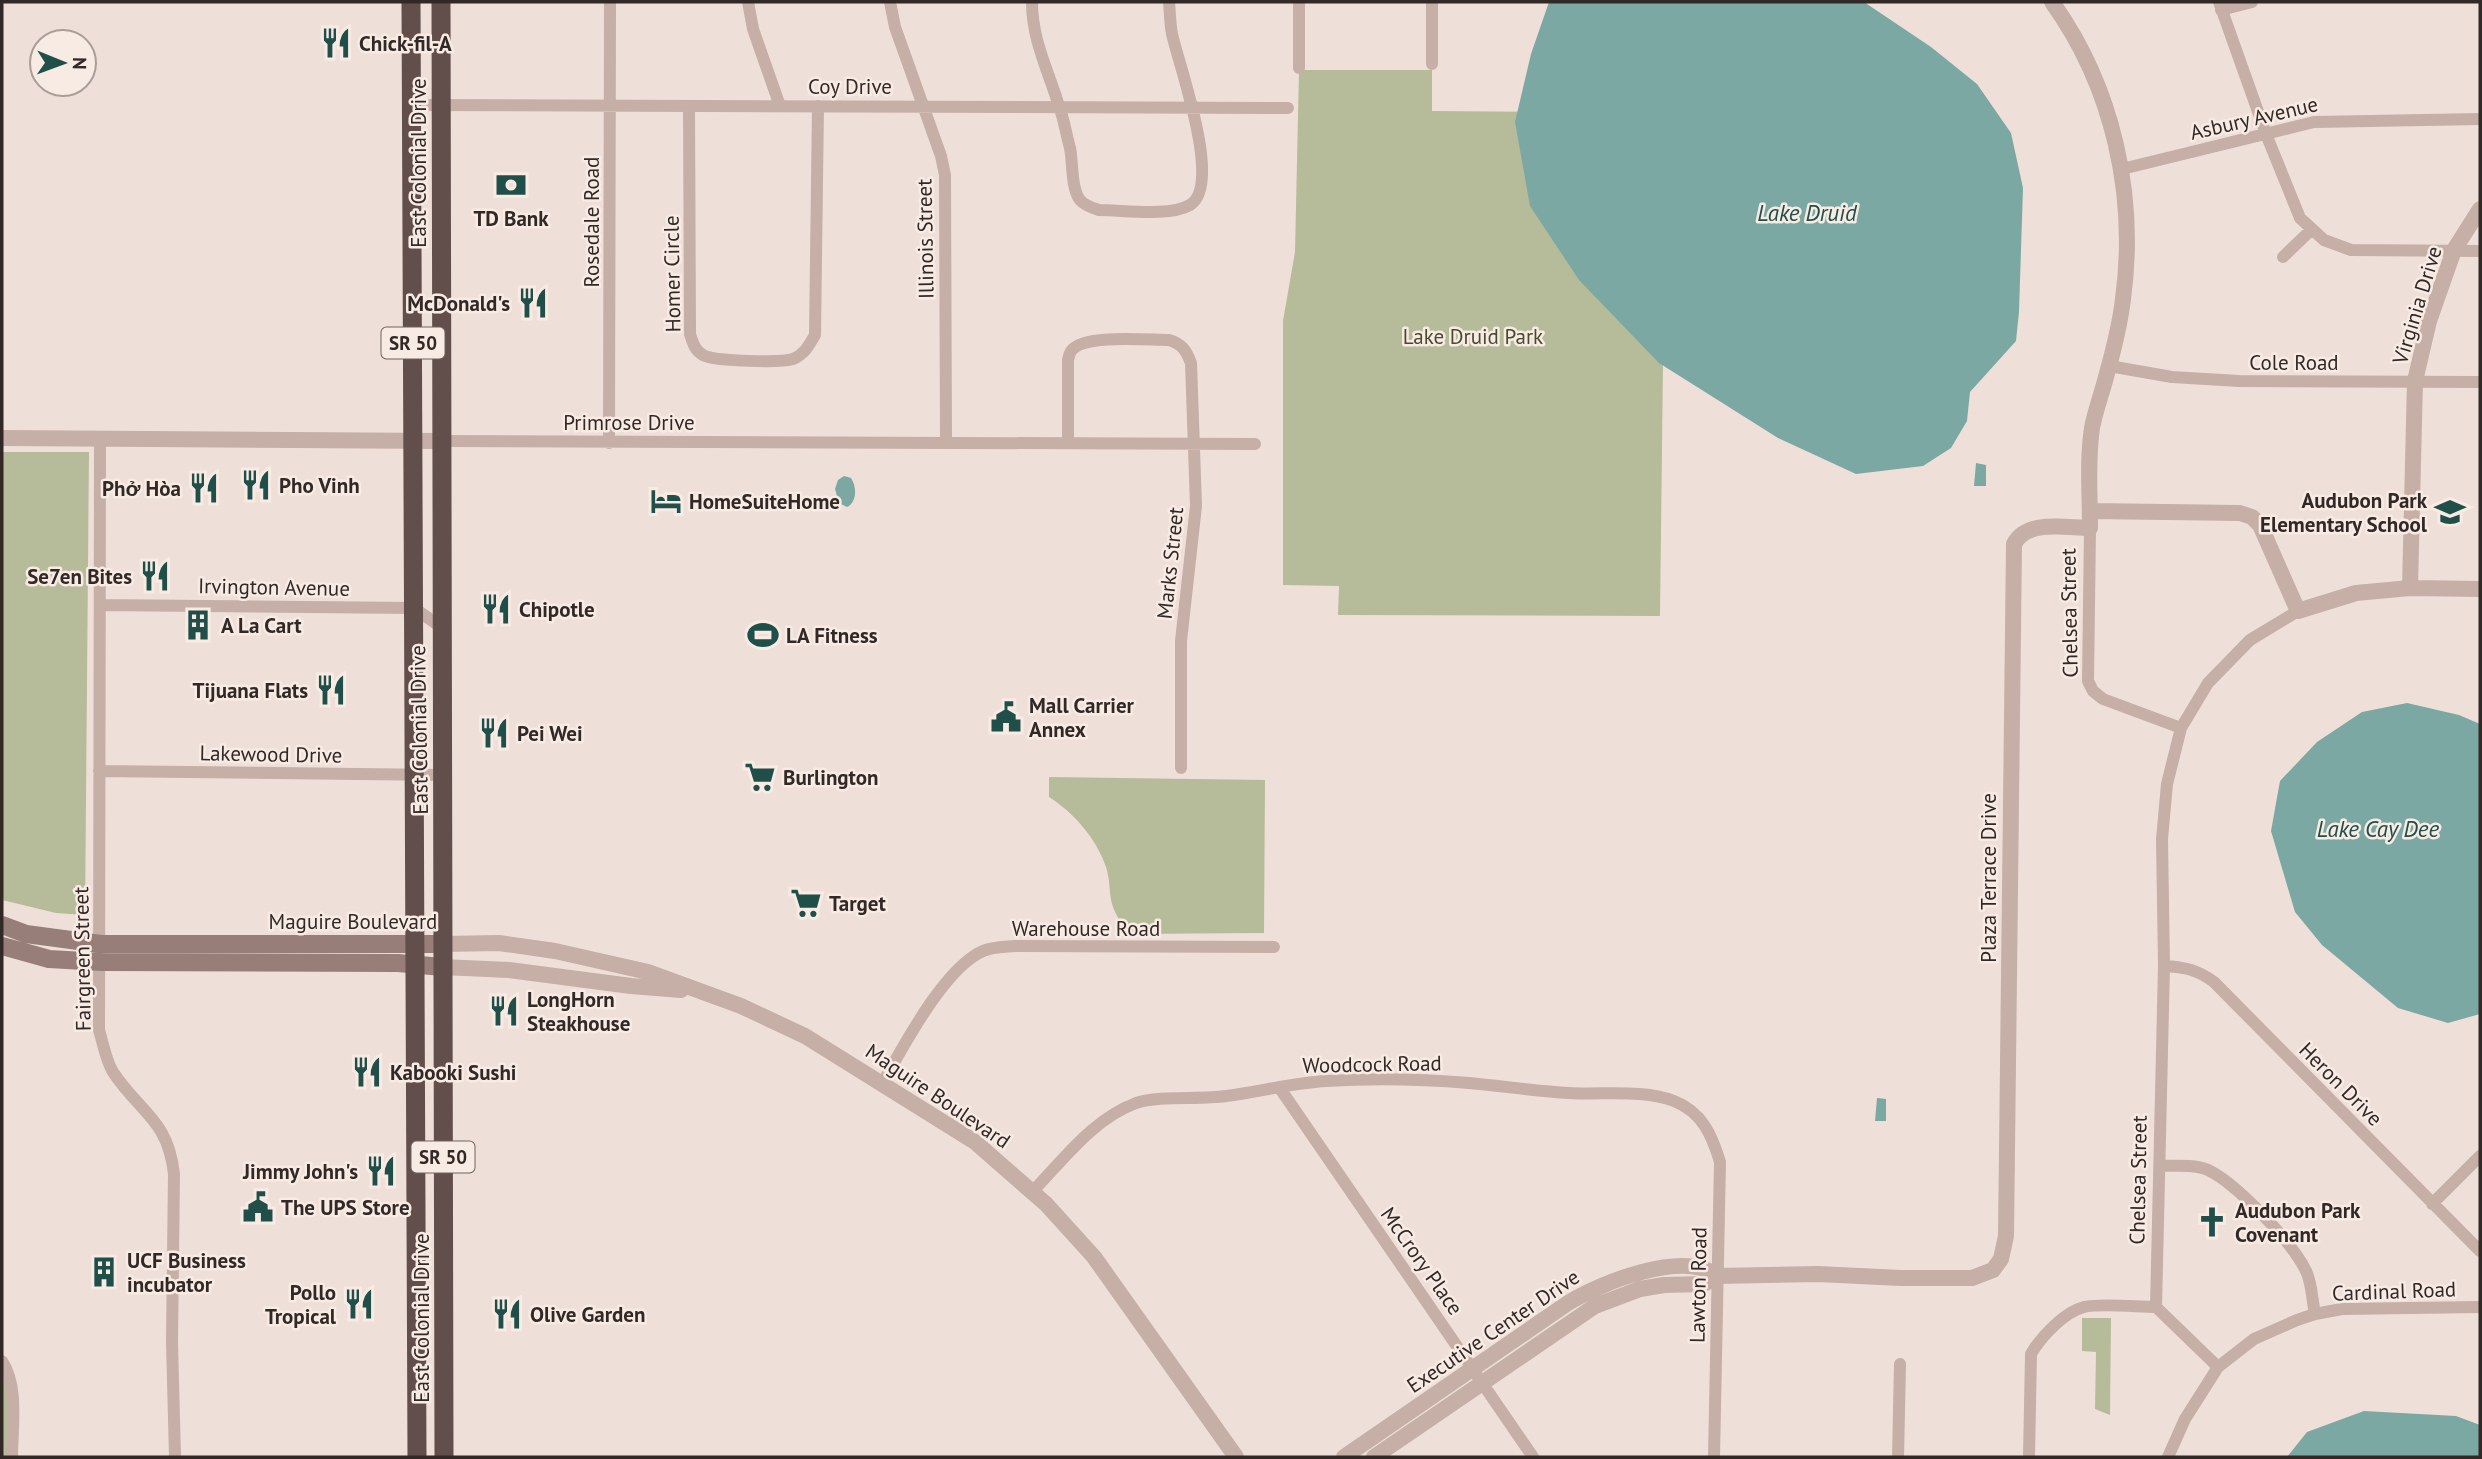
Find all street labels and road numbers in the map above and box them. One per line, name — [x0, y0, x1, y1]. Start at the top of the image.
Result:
street label: Coy Drive — [808, 73, 892, 100]
street label: East Colonial Drive — [405, 78, 432, 248]
street label: Asbury Avenue — [2187, 90, 2321, 146]
street label: Rosedale Road — [578, 157, 605, 287]
street label: Illinois Street — [910, 179, 940, 299]
street label: Homer Circle — [657, 215, 687, 333]
street label: Virginia Drive — [2386, 243, 2448, 368]
road number: SR 50 — [382, 328, 444, 358]
street label: Cole Road — [2249, 349, 2339, 376]
street label: Primrose Drive — [563, 409, 695, 436]
street label: Marks Street — [1151, 506, 1189, 620]
street label: Chelsea Street — [2054, 548, 2084, 678]
street label: Irvington Avenue — [198, 572, 350, 602]
street label: East Colonial Drive — [404, 645, 434, 815]
street label: Lakewood Drive — [199, 739, 343, 769]
street label: Plaza Terrace Drive — [1975, 793, 2002, 963]
street label: Fairgreen Street — [67, 887, 97, 1031]
street label: Maguire Boulevard — [269, 908, 437, 935]
street label: Warehouse Road — [1012, 915, 1160, 942]
street label: Heron Drive — [2294, 1037, 2388, 1131]
street label: Maguire Boulevard — [860, 1038, 1016, 1154]
street label: Woodcock Road — [1302, 1049, 1442, 1079]
street label: Chelsea Street — [2123, 1115, 2153, 1245]
road number: SR 50 — [412, 1142, 474, 1172]
street label: McCrory Place — [1375, 1202, 1469, 1320]
street label: Lawton Road — [1683, 1227, 1713, 1343]
street label: East Colonial Drive — [408, 1233, 435, 1403]
street label: Executive Center Drive — [1402, 1263, 1584, 1399]
street label: Cardinal Road — [2331, 1275, 2457, 1307]

